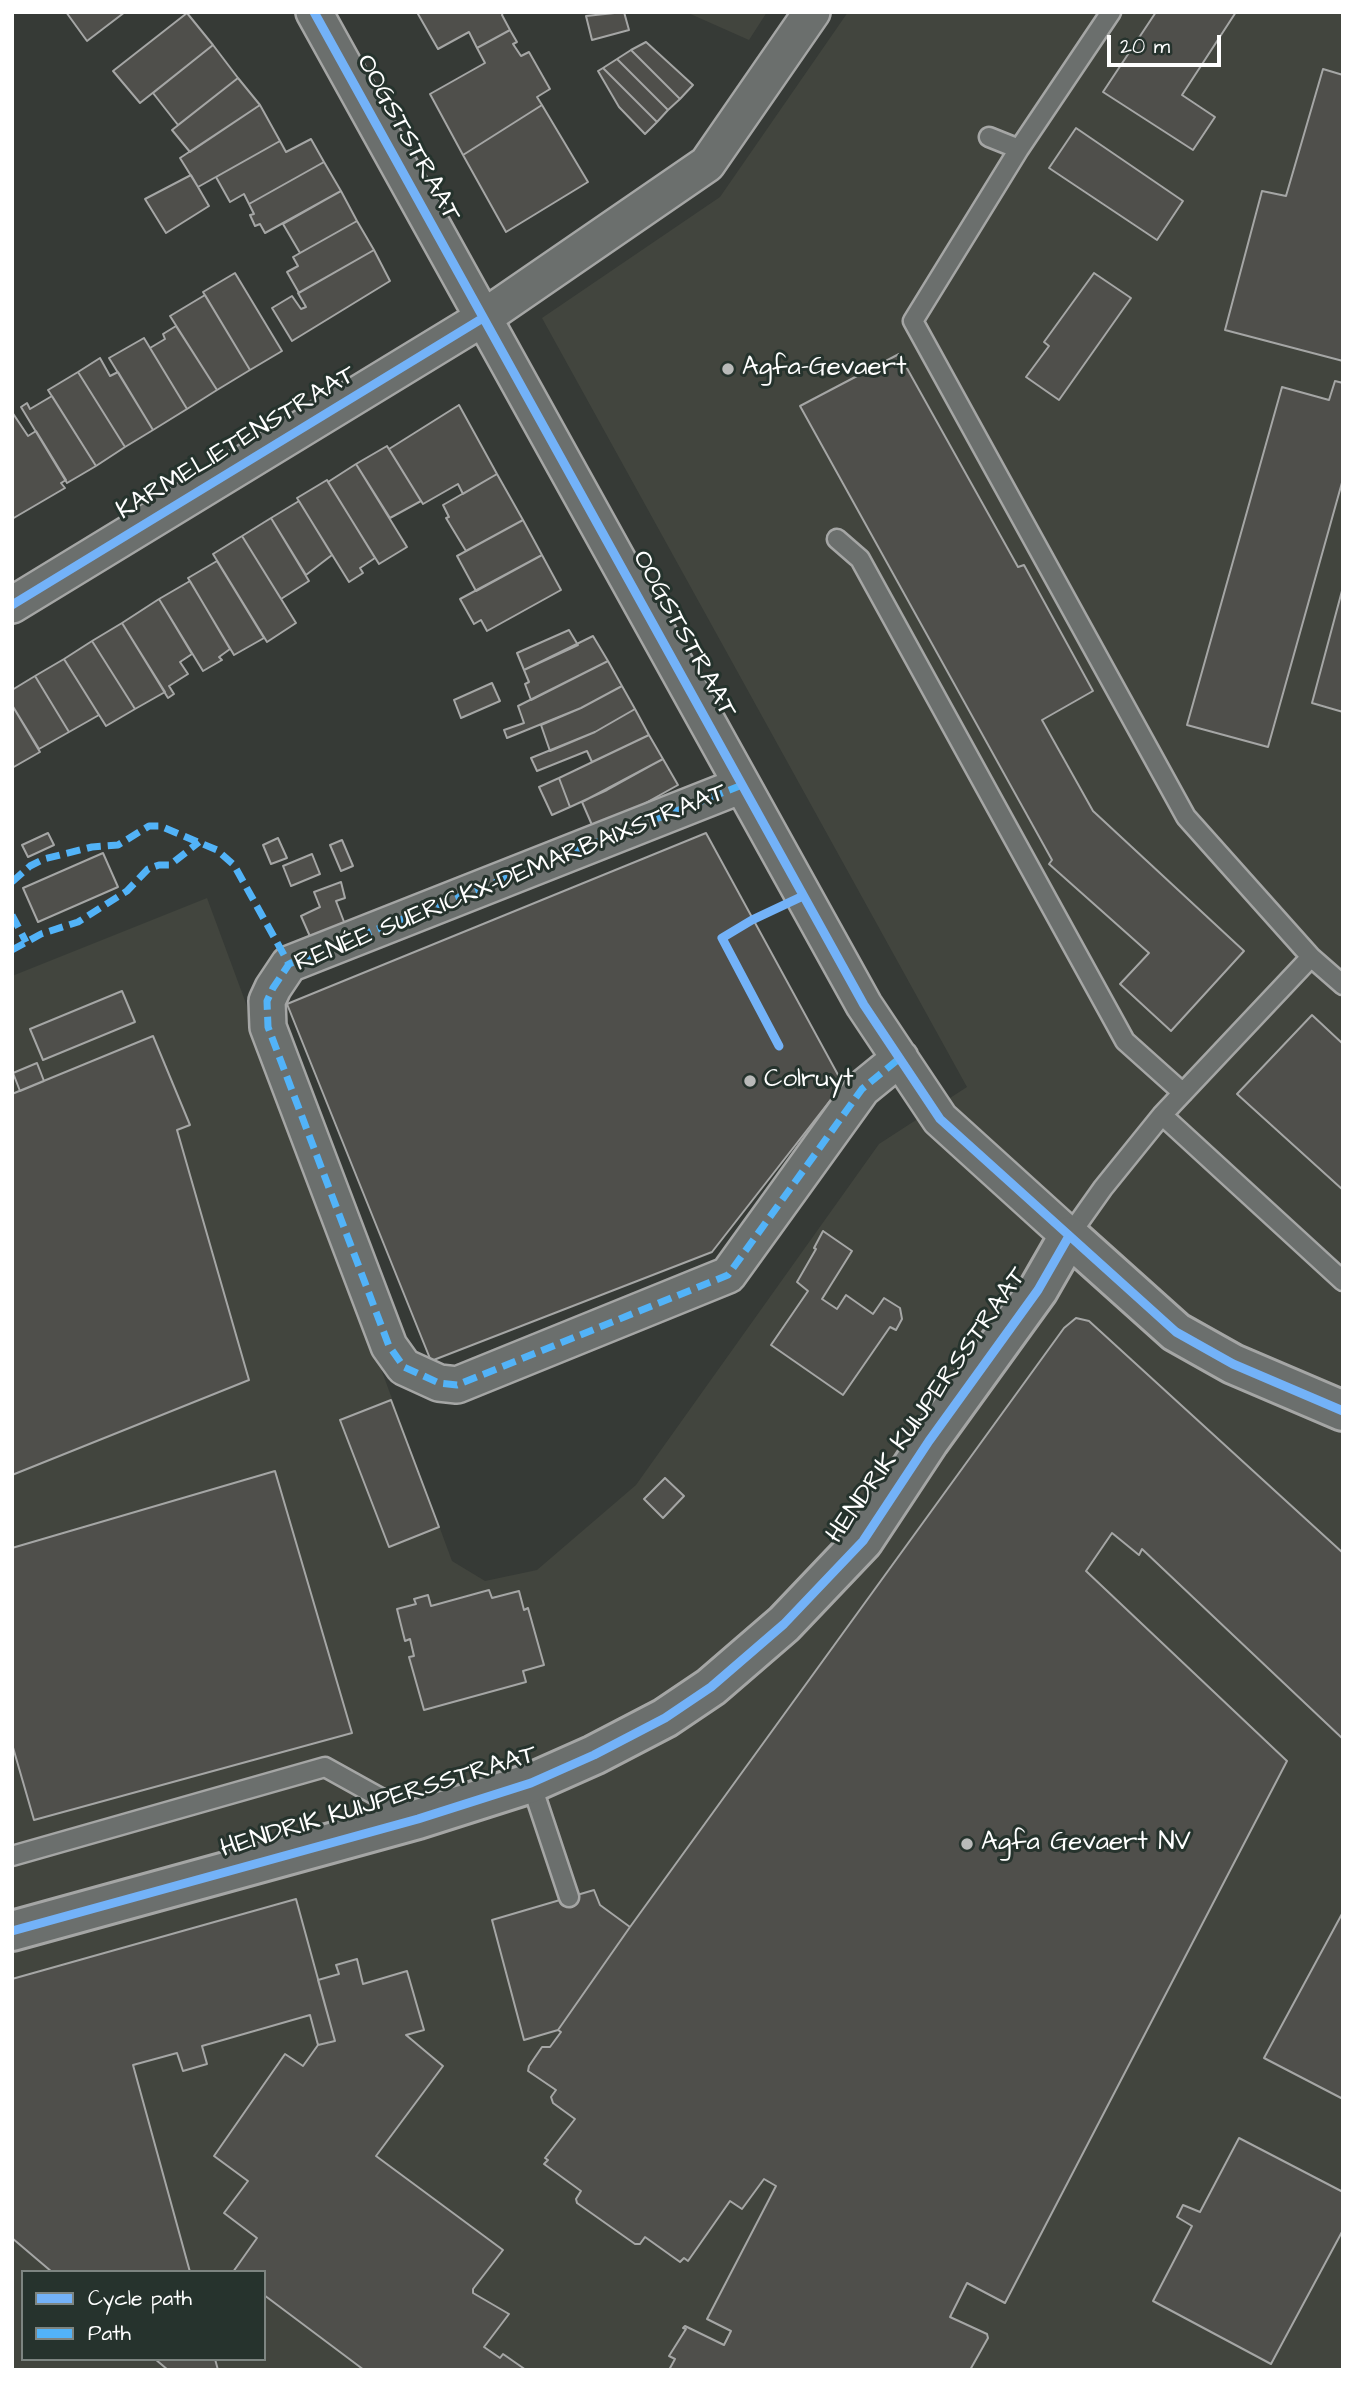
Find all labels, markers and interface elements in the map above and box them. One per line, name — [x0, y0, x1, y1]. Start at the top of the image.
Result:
scale bar — [1110, 21, 1224, 65]
text: 20 m — [1120, 32, 1170, 61]
street label: OOGSTSTRAAT — [348, 50, 466, 228]
place label: Agfa-Gevaert — [742, 353, 907, 385]
street label: KARMELIETENSTRAAT — [112, 360, 362, 528]
marker: Agfa-Gevaert — [720, 361, 736, 377]
street label: OOGSTSTRAAT — [624, 546, 742, 724]
street label: RENÉE SUERICKX-DEMARBAIXSTRAAT — [291, 778, 731, 980]
place label: Colruyt — [764, 1065, 853, 1097]
marker: Colruyt — [742, 1073, 758, 1089]
street label: HENDRIK KUIJPERSSTRAAT — [821, 1262, 1035, 1550]
street label: HENDRIK KUIJPERSSTRAAT — [217, 1740, 541, 1866]
place label: Agfa Gevaert NV — [981, 1828, 1191, 1860]
marker: Agfa Gevaert NV — [959, 1836, 975, 1852]
legend — [21, 2270, 266, 2361]
text: Cycle path — [88, 2284, 192, 2313]
text: Path — [88, 2319, 131, 2348]

